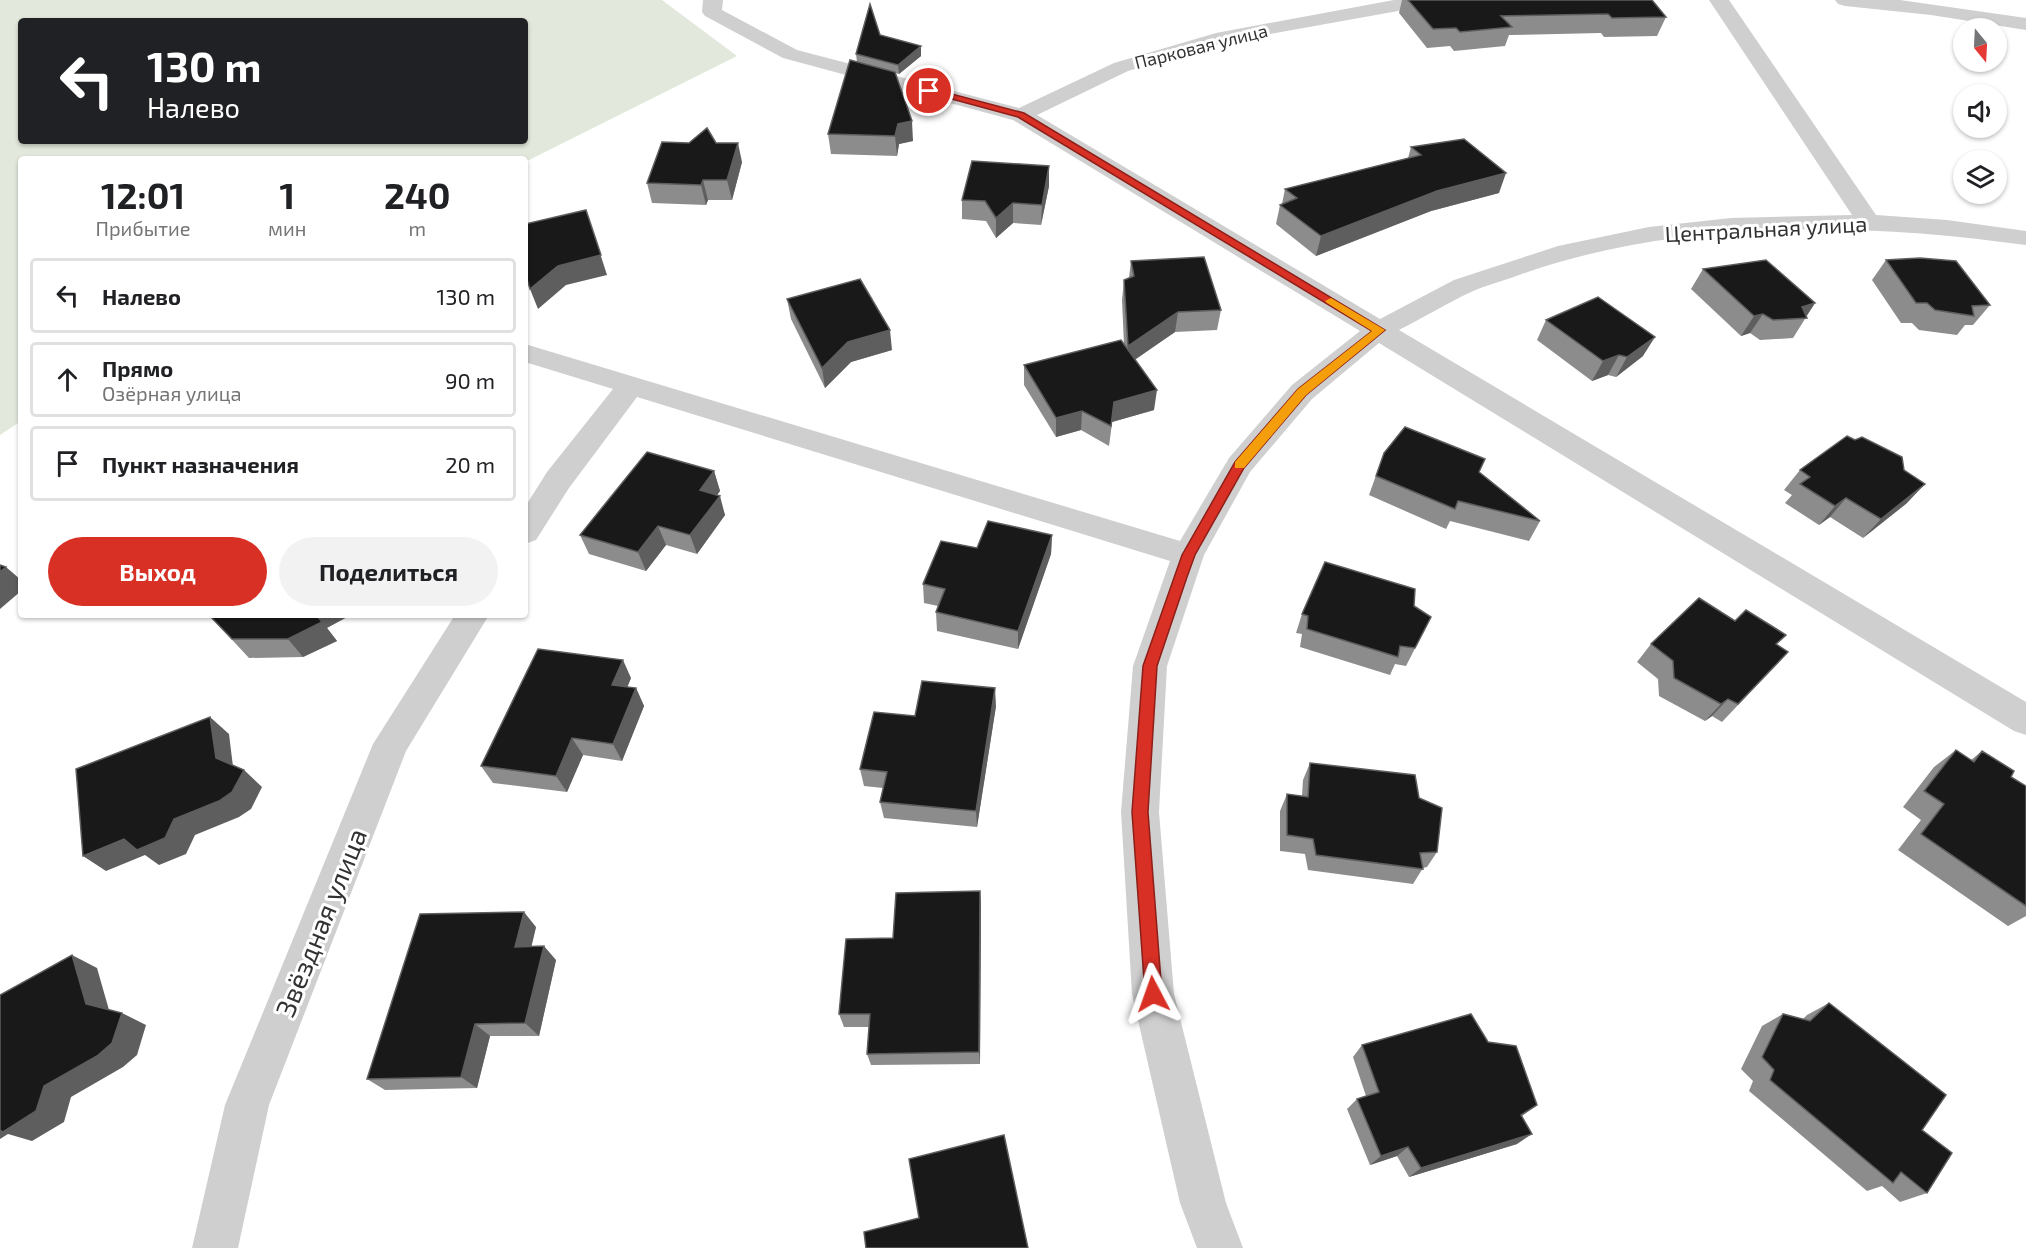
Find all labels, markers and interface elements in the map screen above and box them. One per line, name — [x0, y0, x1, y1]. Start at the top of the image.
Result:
north arrow — [1953, 18, 2007, 72]
map controls — [1953, 18, 2007, 204]
street label: Парковая улица — [1132, 19, 1270, 73]
text: 130 m — [147, 40, 262, 90]
icon: left — [48, 42, 126, 120]
pin — [903, 65, 954, 116]
icon: arrive — [912, 74, 945, 107]
button: sound — [1953, 84, 2007, 138]
text: Налево — [147, 91, 240, 123]
button: layers — [1953, 150, 2007, 204]
text: 12:01 — [101, 173, 185, 216]
text: 1 — [279, 173, 295, 216]
text: 240 — [384, 173, 450, 216]
street label: Центральная улица — [1664, 210, 1868, 247]
text: Прибытие — [96, 216, 191, 240]
text: мин — [268, 216, 306, 240]
text: m — [408, 216, 426, 240]
icon: left — [51, 279, 84, 312]
text: Налево — [102, 283, 181, 309]
text: 130 m — [437, 283, 495, 309]
text: Прямо — [102, 355, 173, 381]
icon: ahead — [51, 363, 84, 396]
text: 90 m — [445, 367, 495, 393]
text: Озёрная улица — [102, 381, 242, 405]
icon: arrive — [51, 447, 84, 480]
text: Пункт назначения — [102, 451, 299, 477]
text: 20 m — [445, 451, 495, 477]
button: Выход — [48, 537, 267, 606]
button: Поделиться — [279, 537, 498, 606]
street label: Звёздная улица — [268, 823, 373, 1021]
position arrow — [1121, 962, 1185, 1026]

